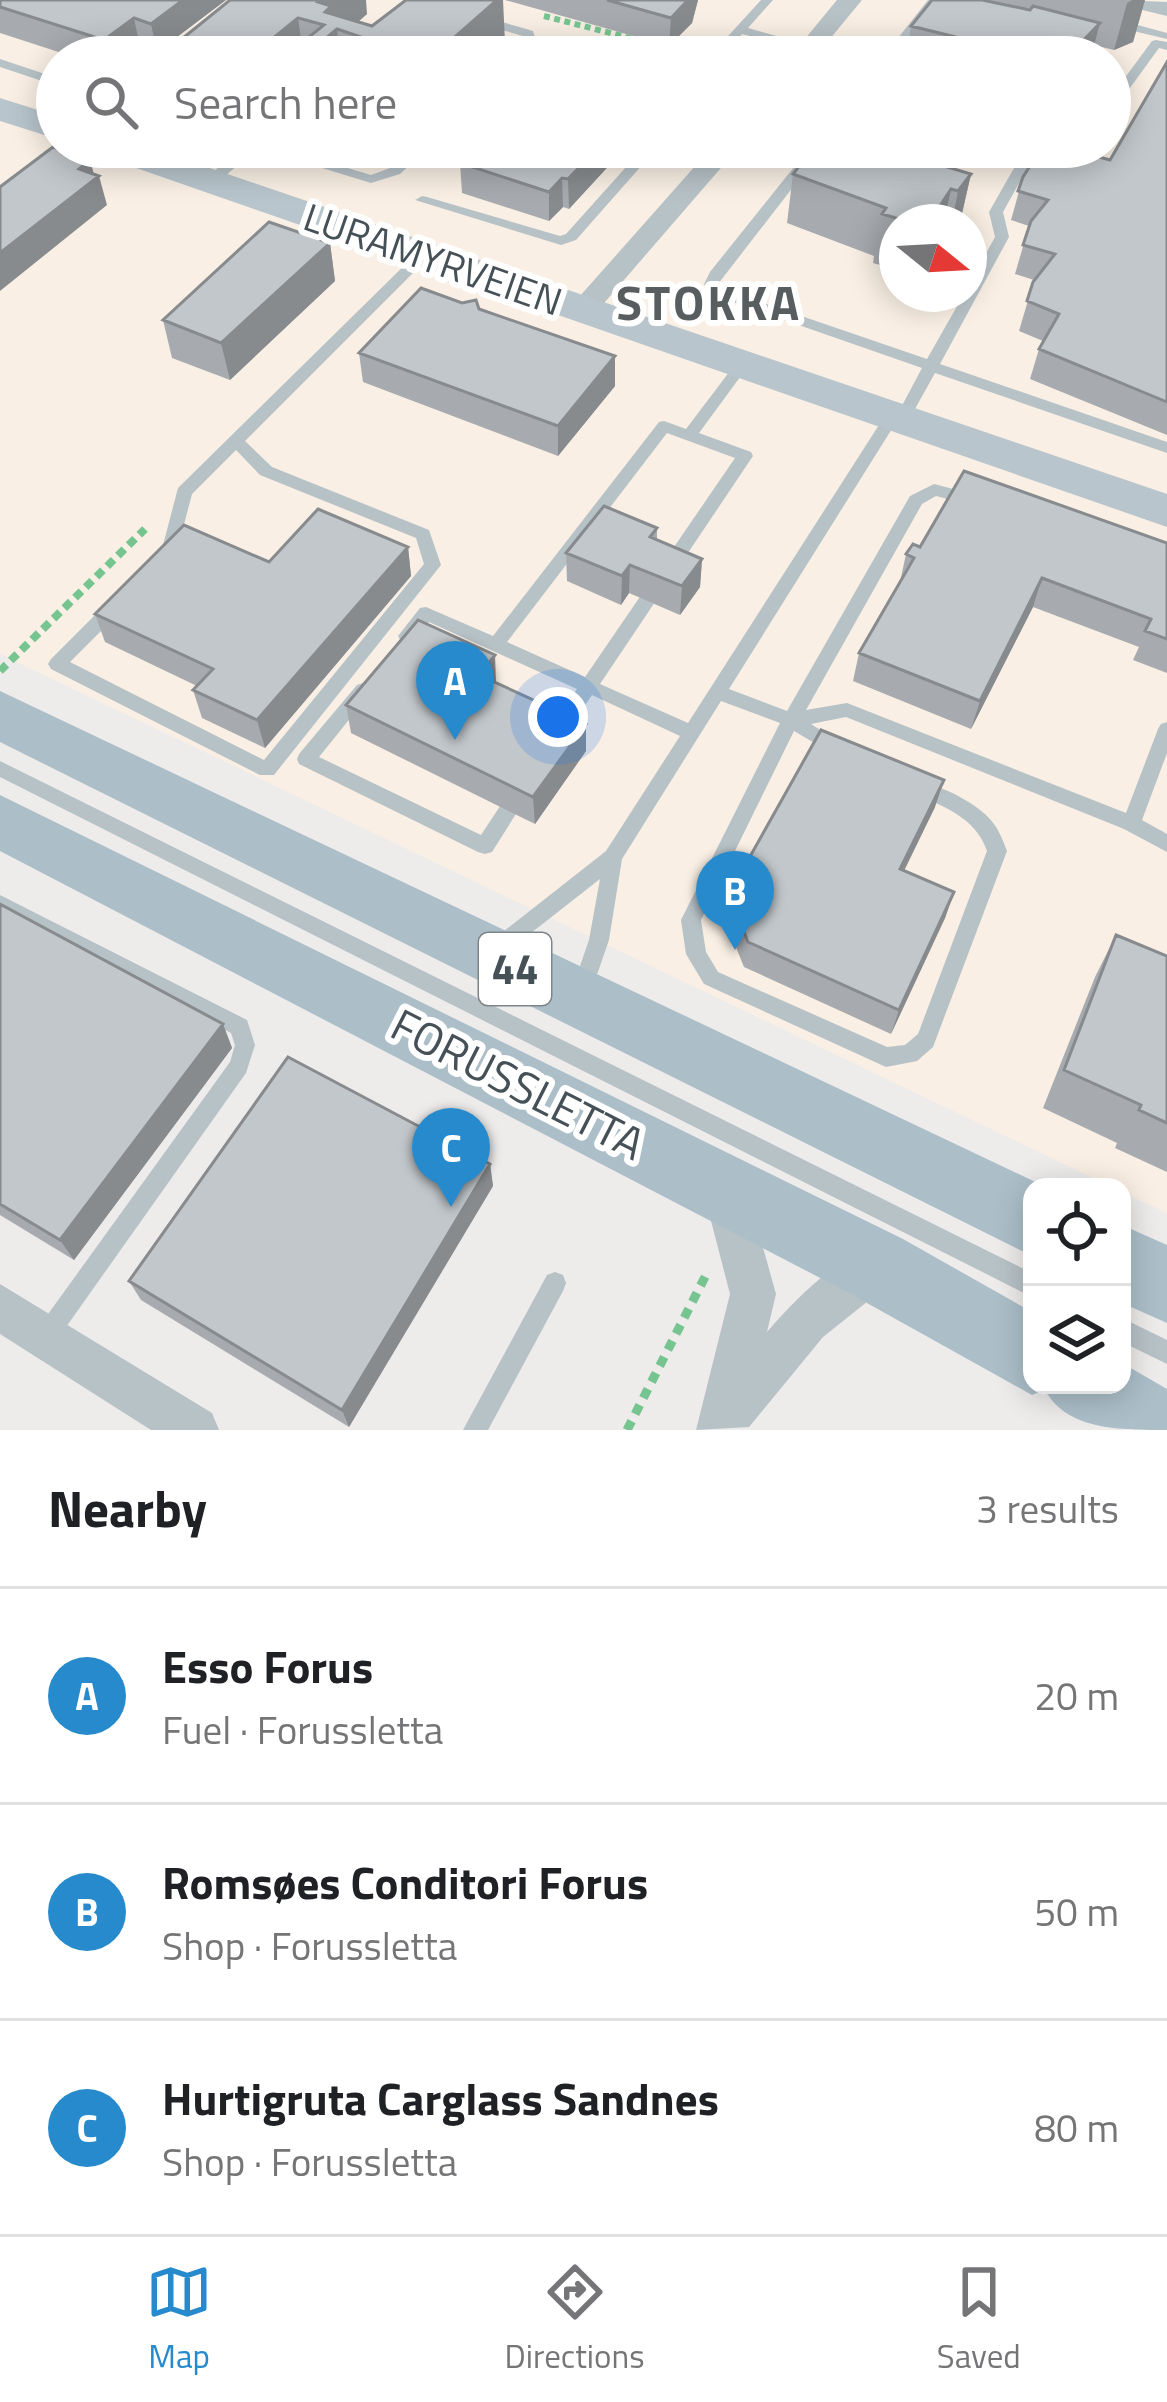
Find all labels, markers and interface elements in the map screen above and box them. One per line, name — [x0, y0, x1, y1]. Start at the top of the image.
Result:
search box — [36, 36, 1131, 168]
text: Search here — [174, 68, 397, 136]
icon: search — [78, 69, 144, 135]
street label: LURAMYRVEIEN — [296, 187, 570, 330]
north arrow — [879, 204, 987, 312]
district label: STOKKA — [616, 266, 802, 339]
pin: A — [416, 641, 494, 740]
your location — [528, 687, 588, 747]
pin: B — [696, 851, 774, 950]
road number: 44 — [479, 933, 551, 1005]
street label: FORUSSLETTA — [380, 990, 657, 1176]
pin: C — [412, 1108, 490, 1207]
map controls — [1023, 1178, 1131, 1394]
button: locate — [1023, 1178, 1131, 1286]
button: layers — [1023, 1286, 1131, 1394]
text: Nearby — [48, 1469, 207, 1547]
text: 3 results — [976, 1479, 1119, 1538]
text: Esso Forus — [162, 1632, 373, 1700]
text: A — [75, 1666, 99, 1725]
text: 20 m — [1034, 1666, 1119, 1725]
text: Fuel · Forussletta — [162, 1700, 443, 1759]
text: Romsøes Conditori Forus — [162, 1848, 648, 1916]
text: B — [75, 1882, 99, 1941]
text: 50 m — [1034, 1882, 1119, 1941]
text: Shop · Forussletta — [162, 1916, 457, 1975]
text: Hurtigruta Carglass Sandnes — [162, 2064, 719, 2132]
text: C — [76, 2098, 98, 2157]
text: 80 m — [1034, 2098, 1119, 2157]
text: Shop · Forussletta — [162, 2132, 457, 2191]
tab: Map — [146, 2259, 212, 2381]
tab: Directions — [505, 2259, 644, 2381]
tab: Saved — [937, 2259, 1021, 2381]

